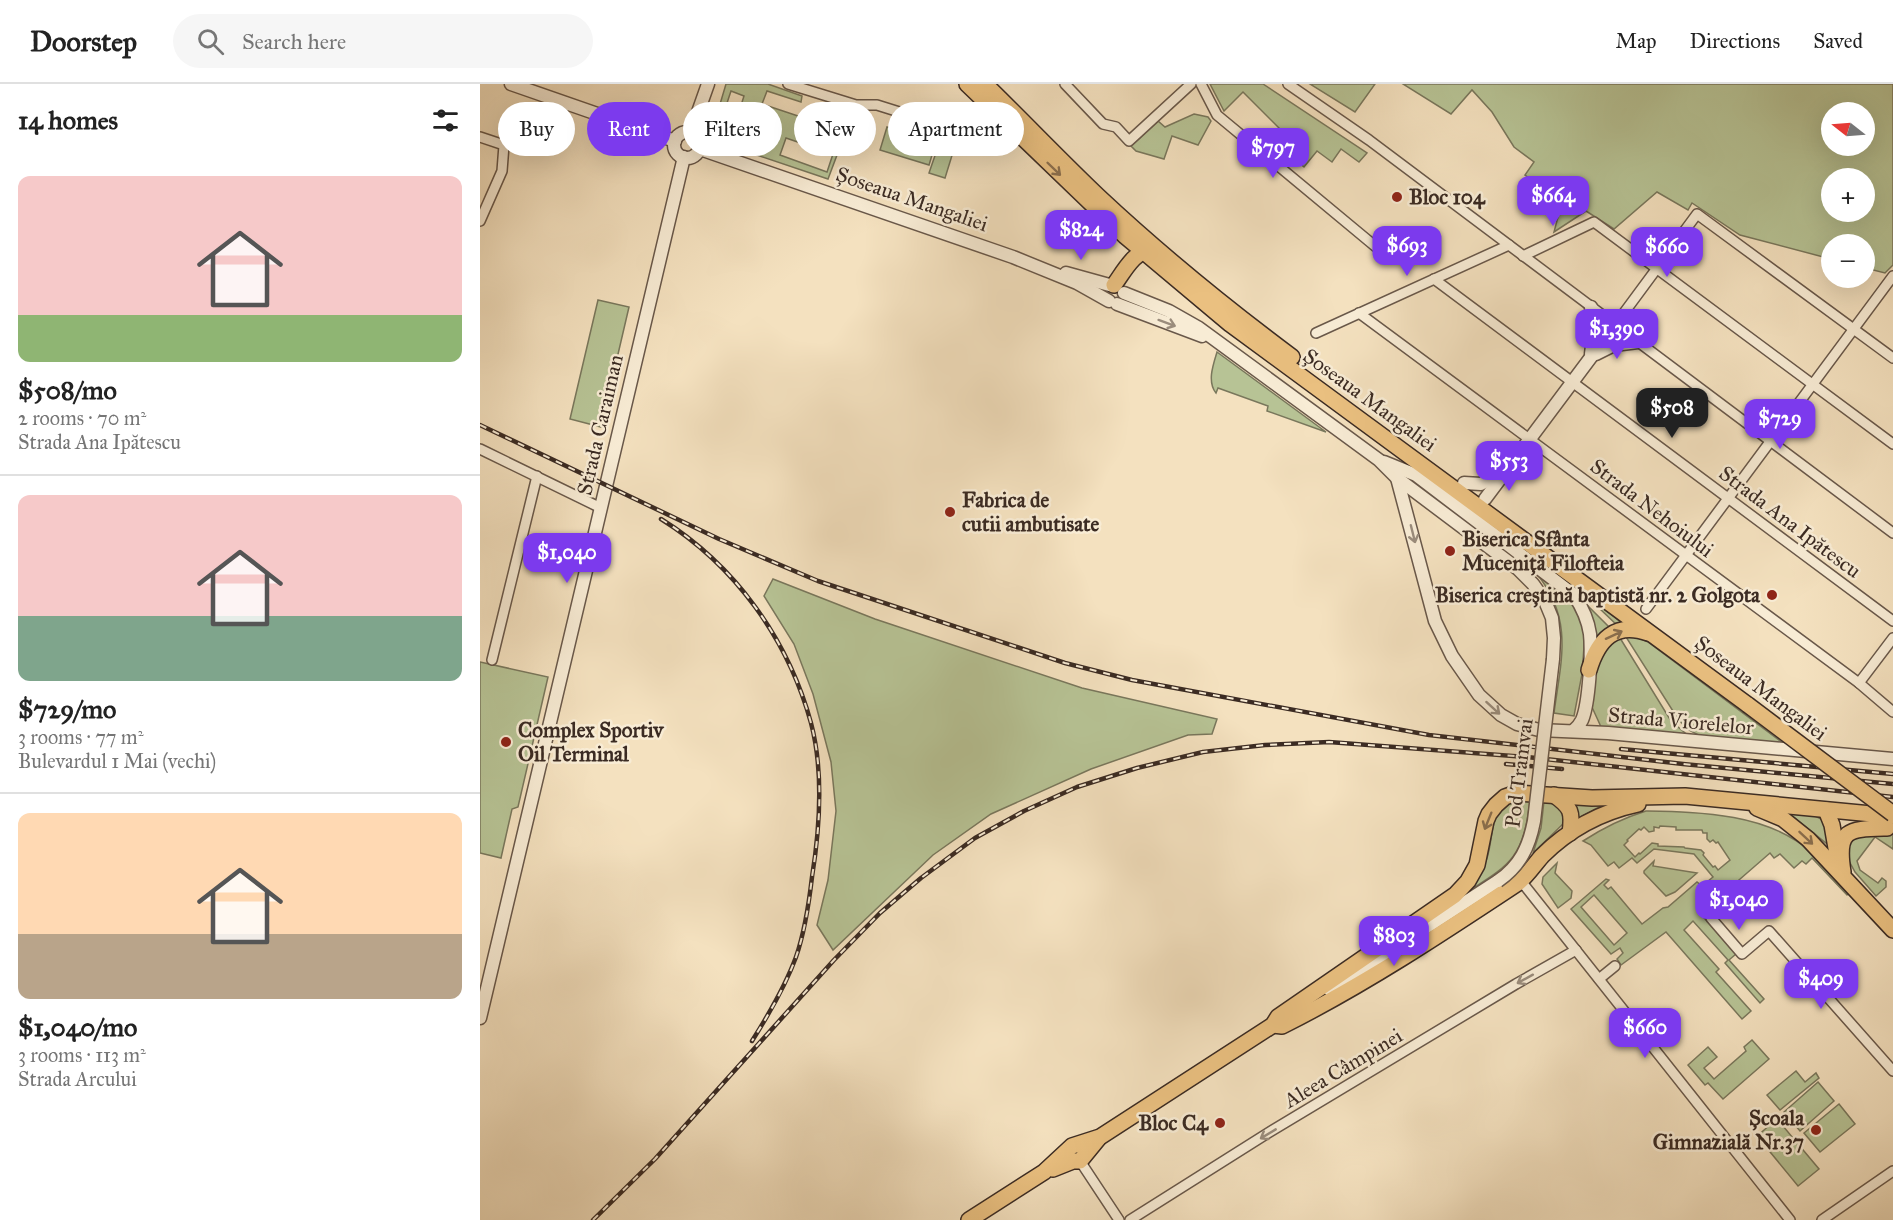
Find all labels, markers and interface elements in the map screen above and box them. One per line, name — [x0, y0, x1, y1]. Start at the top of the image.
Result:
search box — [173, 14, 593, 68]
text: Doorstep — [30, 24, 137, 59]
icon: search — [194, 25, 227, 58]
text: Search here — [242, 28, 346, 55]
text: Map — [1616, 28, 1657, 54]
text: Directions — [1690, 28, 1780, 54]
text: Saved — [1813, 28, 1863, 54]
chip: Buy — [498, 102, 575, 156]
chip: Rent — [587, 102, 671, 156]
chip: Filters — [683, 102, 782, 156]
chip: New — [794, 102, 876, 156]
chip: Apartment — [888, 102, 1024, 156]
north arrow — [1821, 102, 1875, 156]
map controls — [1821, 102, 1875, 288]
text: 14 homes — [18, 104, 118, 136]
icon: filters — [429, 104, 462, 137]
pin: $797 — [1237, 128, 1309, 179]
text: $797 — [1251, 135, 1295, 159]
street label: Șoseaua Mangaliei — [833, 161, 992, 237]
one-way arrow — [1046, 162, 1061, 177]
button: + — [1821, 168, 1875, 222]
pin: $664 — [1517, 176, 1589, 227]
text: $664 — [1531, 183, 1575, 207]
place label: Bloc 104 — [1409, 184, 1486, 210]
marker: Bloc 104 — [1390, 190, 1404, 204]
pin: $824 — [1045, 210, 1117, 261]
icon: home — [186, 215, 294, 323]
text: $824 — [1059, 217, 1103, 241]
pin: $693 — [1371, 226, 1443, 277]
pin: $660 — [1631, 227, 1703, 278]
text: $693 — [1387, 233, 1428, 257]
text: $660 — [1645, 234, 1689, 258]
button: − — [1821, 234, 1875, 288]
pin: $1,390 — [1568, 309, 1666, 360]
text: $1,390 — [1589, 316, 1645, 340]
one-way arrow — [1157, 319, 1176, 330]
street label: Șoseaua Mangaliei — [1298, 343, 1442, 457]
street label: Strada Caraiman — [571, 352, 629, 498]
text: $508/mo — [18, 374, 117, 406]
pin: $508 — [1636, 388, 1708, 439]
text: $508 — [1650, 395, 1694, 419]
pin: $729 — [1744, 399, 1816, 450]
text: 2 rooms · 70 m² — [18, 406, 146, 430]
text: $729 — [1758, 406, 1802, 430]
text: Strada Ana Ipătescu — [18, 430, 181, 454]
pin: $553 — [1473, 441, 1545, 492]
text: $553 — [1490, 448, 1528, 472]
street label: Strada Nehoiului — [1585, 453, 1719, 563]
street label: Strada Ana Ipătescu — [1714, 460, 1866, 584]
place label: Fabrica de cutii ambutisate — [962, 487, 1099, 537]
marker: Fabrica de cutii ambutisate — [943, 505, 957, 519]
one-way arrow — [1407, 525, 1419, 544]
place label: Biserica Sfânta Muceniță Filofteia — [1462, 526, 1625, 576]
pin: $1,040 — [518, 533, 616, 584]
icon: home — [186, 534, 294, 642]
text: $1,040 — [537, 540, 597, 564]
marker: Biserica Sfânta Muceniță Filofteia — [1443, 544, 1457, 558]
place label: Biserica creștină baptistă nr. 2 Golgota — [1435, 582, 1761, 608]
marker: Biserica creștină baptistă nr. 2 Golgota — [1765, 588, 1779, 602]
one-way arrow — [1604, 629, 1622, 640]
street label: Șoseaua Mangaliei — [1690, 630, 1833, 746]
text: $729/mo — [18, 693, 116, 725]
one-way arrow — [1486, 701, 1501, 715]
street label: Strada Viorelelor — [1607, 702, 1755, 740]
place label: Complex Sportiv Oil Terminal — [518, 717, 664, 767]
street label: Pod Tramvai — [1499, 717, 1539, 829]
text: 3 rooms · 77 m² — [18, 725, 143, 749]
marker: Complex Sportiv Oil Terminal — [499, 735, 513, 749]
text: Bulevardul 1 Mai (vechi) — [18, 749, 216, 773]
one-way arrow — [1481, 811, 1492, 829]
one-way arrow — [1799, 831, 1814, 845]
icon: home — [186, 852, 294, 960]
pin: $1,040 — [1690, 880, 1788, 931]
text: $1,040 — [1709, 887, 1769, 911]
pin: $803 — [1358, 916, 1430, 967]
text: $803 — [1373, 923, 1415, 947]
pin: $409 — [1785, 959, 1857, 1010]
text: $409 — [1798, 966, 1844, 990]
one-way arrow — [1517, 973, 1534, 985]
pin: $660 — [1609, 1008, 1681, 1059]
text: $1,040/mo — [18, 1011, 137, 1043]
text: $660 — [1623, 1015, 1667, 1039]
street label: Aleea Câmpinei — [1278, 1022, 1407, 1114]
text: 3 rooms · 113 m² — [18, 1043, 146, 1067]
text: Strada Arcului — [18, 1067, 137, 1091]
place label: Școala Gimnazială Nr.37 — [1653, 1105, 1805, 1155]
place label: Bloc C4 — [1138, 1110, 1209, 1136]
marker: Bloc C4 — [1213, 1116, 1227, 1130]
marker: Școala Gimnazială Nr.37 — [1809, 1123, 1823, 1137]
one-way arrow — [1260, 1128, 1277, 1140]

